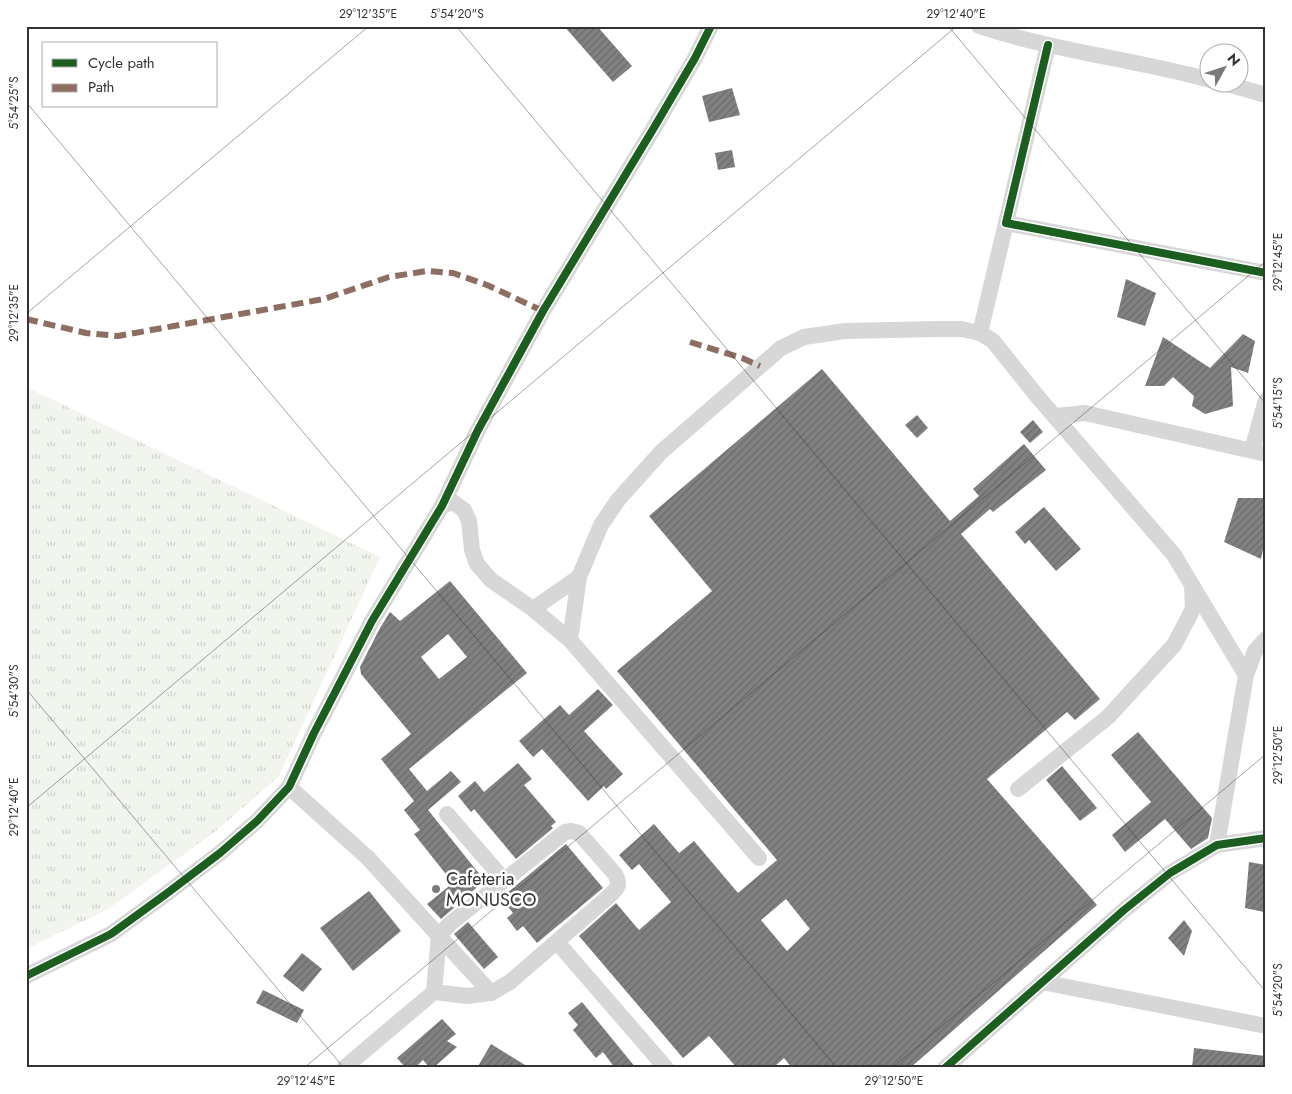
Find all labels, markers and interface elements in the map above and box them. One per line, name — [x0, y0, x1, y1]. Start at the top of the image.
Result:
text: 29°12'35"E — [339, 5, 397, 23]
text: 5°54'20"S — [430, 5, 484, 23]
text: 29°12'40"E — [926, 5, 986, 23]
legend — [42, 42, 218, 108]
north arrow — [1200, 42, 1250, 92]
text: N — [1223, 49, 1245, 70]
text: Cycle path — [88, 52, 155, 74]
text: 5°54'25"S — [5, 76, 23, 130]
text: Path — [88, 76, 114, 98]
text: 29°12'45"E — [1269, 233, 1287, 291]
text: 29°12'35"E — [5, 284, 23, 342]
text: 5°54'15"S — [1269, 377, 1287, 429]
text: 5°54'30"S — [5, 664, 23, 718]
text: 29°12'50"E — [1269, 726, 1287, 784]
text: 29°12'40"E — [5, 777, 23, 837]
place label: Cafeteria MONUSCO — [446, 866, 536, 913]
marker: Cafeteria MONUSCO — [430, 883, 442, 895]
text: 5°54'20"S — [1269, 963, 1287, 1017]
text: 29°12'45"E — [277, 1072, 335, 1090]
text: 29°12'50"E — [865, 1072, 923, 1090]

